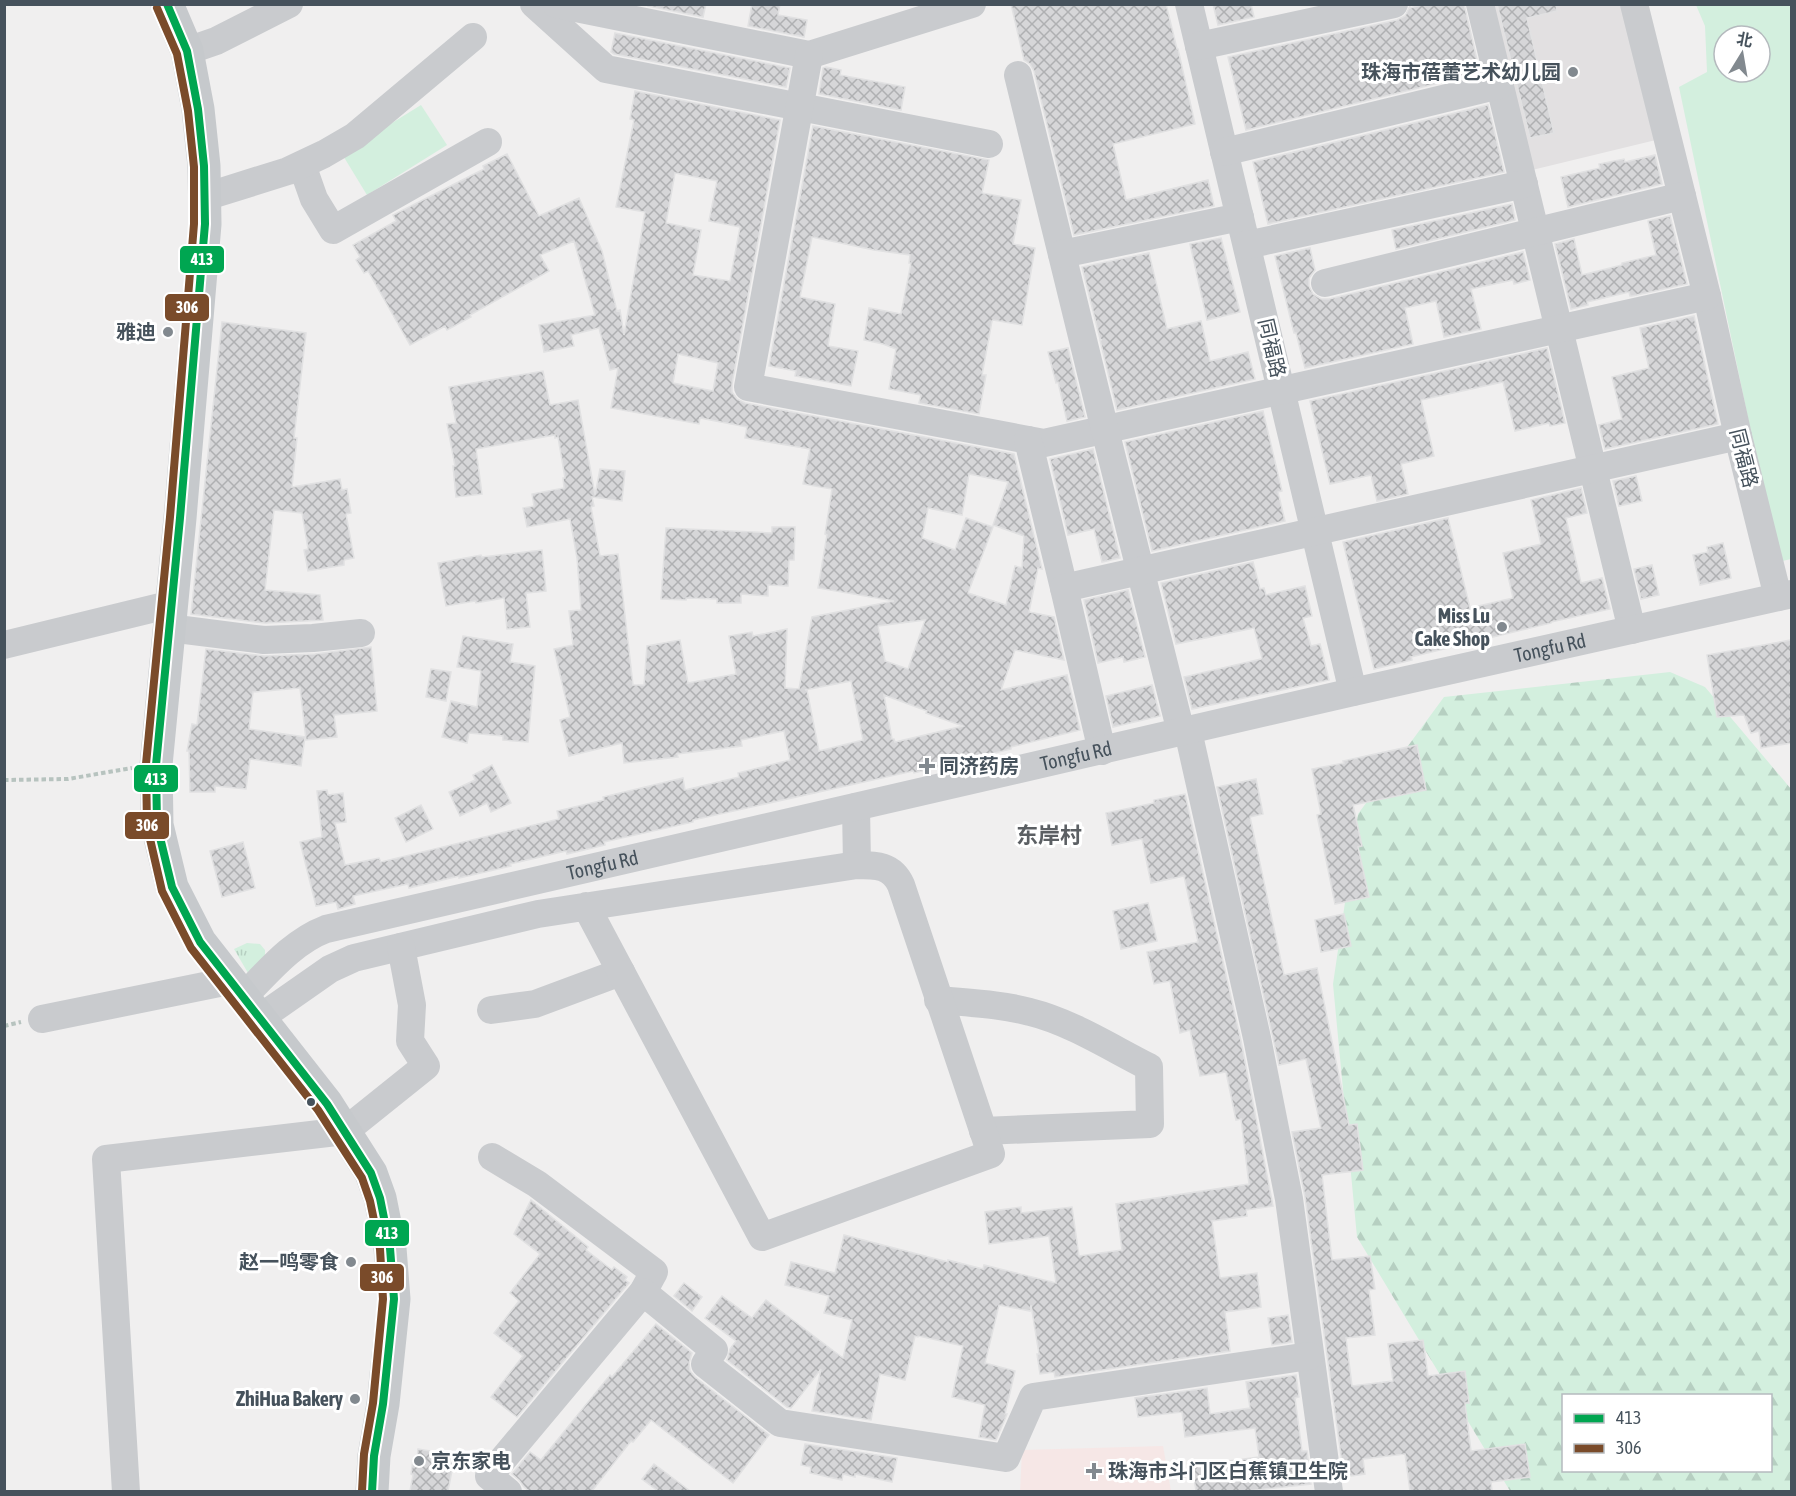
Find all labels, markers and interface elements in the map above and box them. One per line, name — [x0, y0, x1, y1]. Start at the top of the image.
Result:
north arrow — [1712, 24, 1772, 84]
text: 北 — [1735, 29, 1754, 50]
place label: 珠海市蓓蕾艺术幼儿园 — [1361, 60, 1561, 83]
marker: 珠海市蓓蕾艺术幼儿园 — [1566, 65, 1580, 79]
line badge: 413 — [179, 245, 225, 274]
text: 413 — [190, 250, 213, 268]
line badge: 306 — [164, 293, 210, 322]
text: 306 — [176, 298, 199, 316]
street label: 同福路 — [1255, 316, 1290, 380]
place label: 雅迪 — [116, 320, 156, 343]
marker: 雅迪 — [161, 325, 175, 339]
street label: 同福路 — [1726, 426, 1763, 490]
place label: Miss Lu Cake Shop — [1415, 604, 1490, 650]
marker: Miss Lu Cake Shop — [1495, 620, 1509, 634]
street label: Tongfu Rd — [1512, 628, 1588, 667]
street label: Tongfu Rd — [1038, 736, 1114, 775]
place label: 同济药房 — [939, 754, 1019, 777]
marker: 同济药房 — [920, 759, 934, 773]
line badge: 413 — [133, 764, 179, 793]
text: 413 — [144, 770, 167, 788]
line badge: 306 — [124, 811, 170, 840]
text: 306 — [136, 816, 159, 834]
district label: 东岸村 — [1016, 822, 1082, 848]
street label: Tongfu Rd — [564, 845, 640, 884]
unlabelled marker — [305, 1096, 317, 1108]
line badge: 413 — [364, 1219, 410, 1247]
text: 413 — [375, 1224, 398, 1242]
place label: 赵一鸣零食 — [239, 1250, 339, 1273]
marker: 赵一鸣零食 — [344, 1255, 358, 1269]
line badge: 306 — [359, 1263, 405, 1292]
text: 306 — [371, 1268, 394, 1286]
place label: ZhiHua Bakery — [236, 1387, 344, 1410]
marker: ZhiHua Bakery — [348, 1392, 362, 1406]
legend — [1562, 1394, 1772, 1472]
text: 413 — [1616, 1407, 1641, 1428]
text: 306 — [1616, 1437, 1641, 1458]
place label: 京东家电 — [431, 1449, 511, 1472]
marker: 京东家电 — [412, 1454, 426, 1468]
place label: 珠海市斗门区白蕉镇卫生院 — [1108, 1459, 1348, 1482]
marker: 珠海市斗门区白蕉镇卫生院 — [1085, 1462, 1103, 1480]

